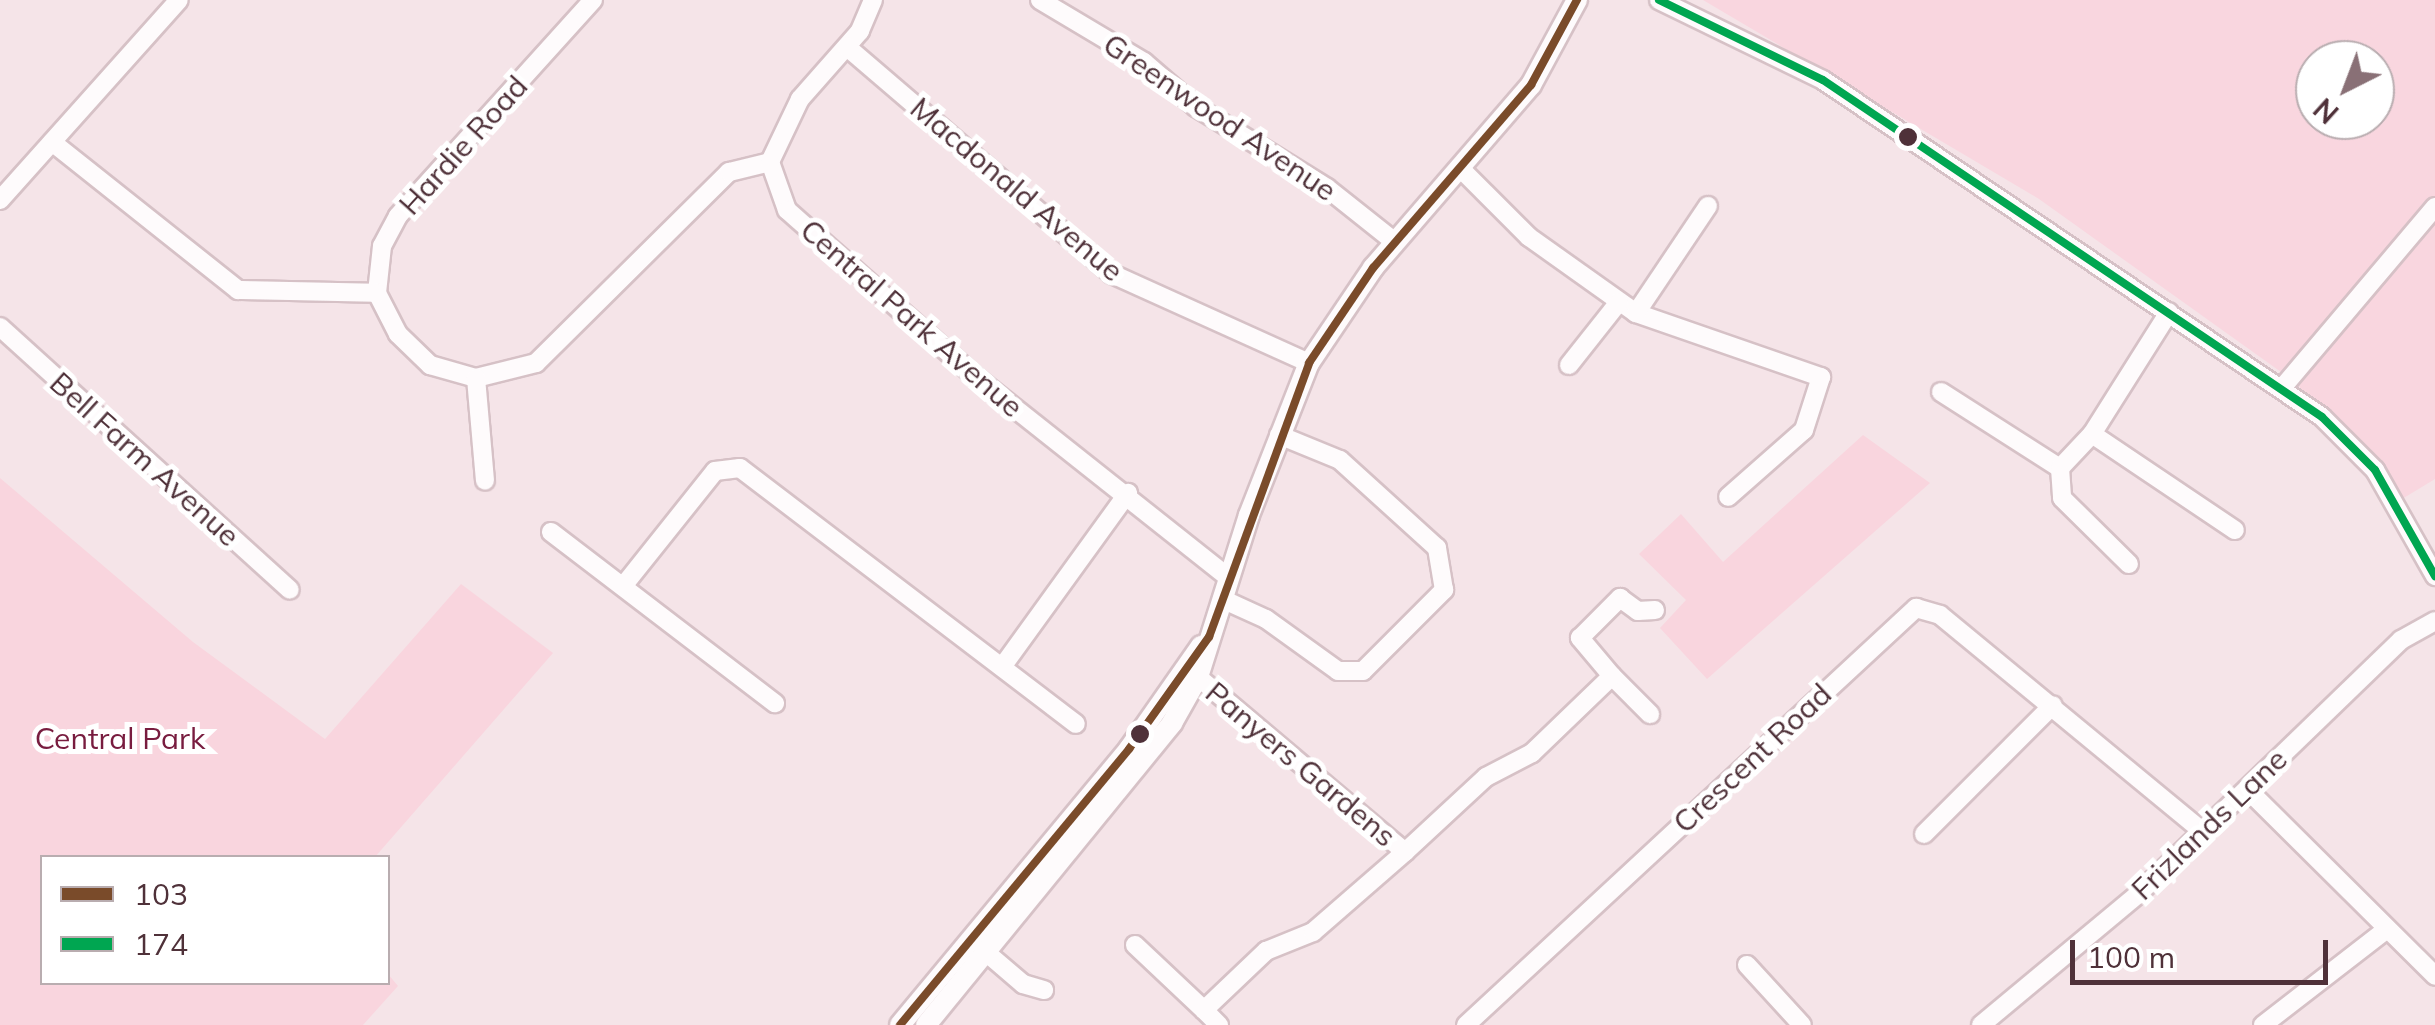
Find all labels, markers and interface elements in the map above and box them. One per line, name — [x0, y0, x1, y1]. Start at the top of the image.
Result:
street label: Greenwood Avenue — [1097, 26, 1343, 208]
north arrow — [2295, 40, 2395, 140]
street label: Hardie Road — [391, 68, 535, 222]
street label: Macdonald Avenue — [903, 90, 1131, 288]
text: N — [2306, 91, 2346, 131]
unlabelled marker — [1898, 127, 1918, 147]
street label: Central Park Avenue — [793, 212, 1031, 424]
street label: Bell Farm Avenue — [43, 364, 247, 554]
street label: Panyers Gardens — [1199, 674, 1403, 854]
street label: Crescent Road — [1666, 676, 1838, 840]
park label: Central Park — [35, 720, 205, 756]
unlabelled marker — [1130, 724, 1150, 744]
street label: Frizlands Lane — [2124, 741, 2294, 907]
legend — [40, 855, 390, 985]
text: 103 — [134, 875, 188, 913]
scale bar — [2075, 920, 2332, 982]
text: 174 — [134, 925, 188, 963]
text: 100 m — [2087, 938, 2175, 976]

